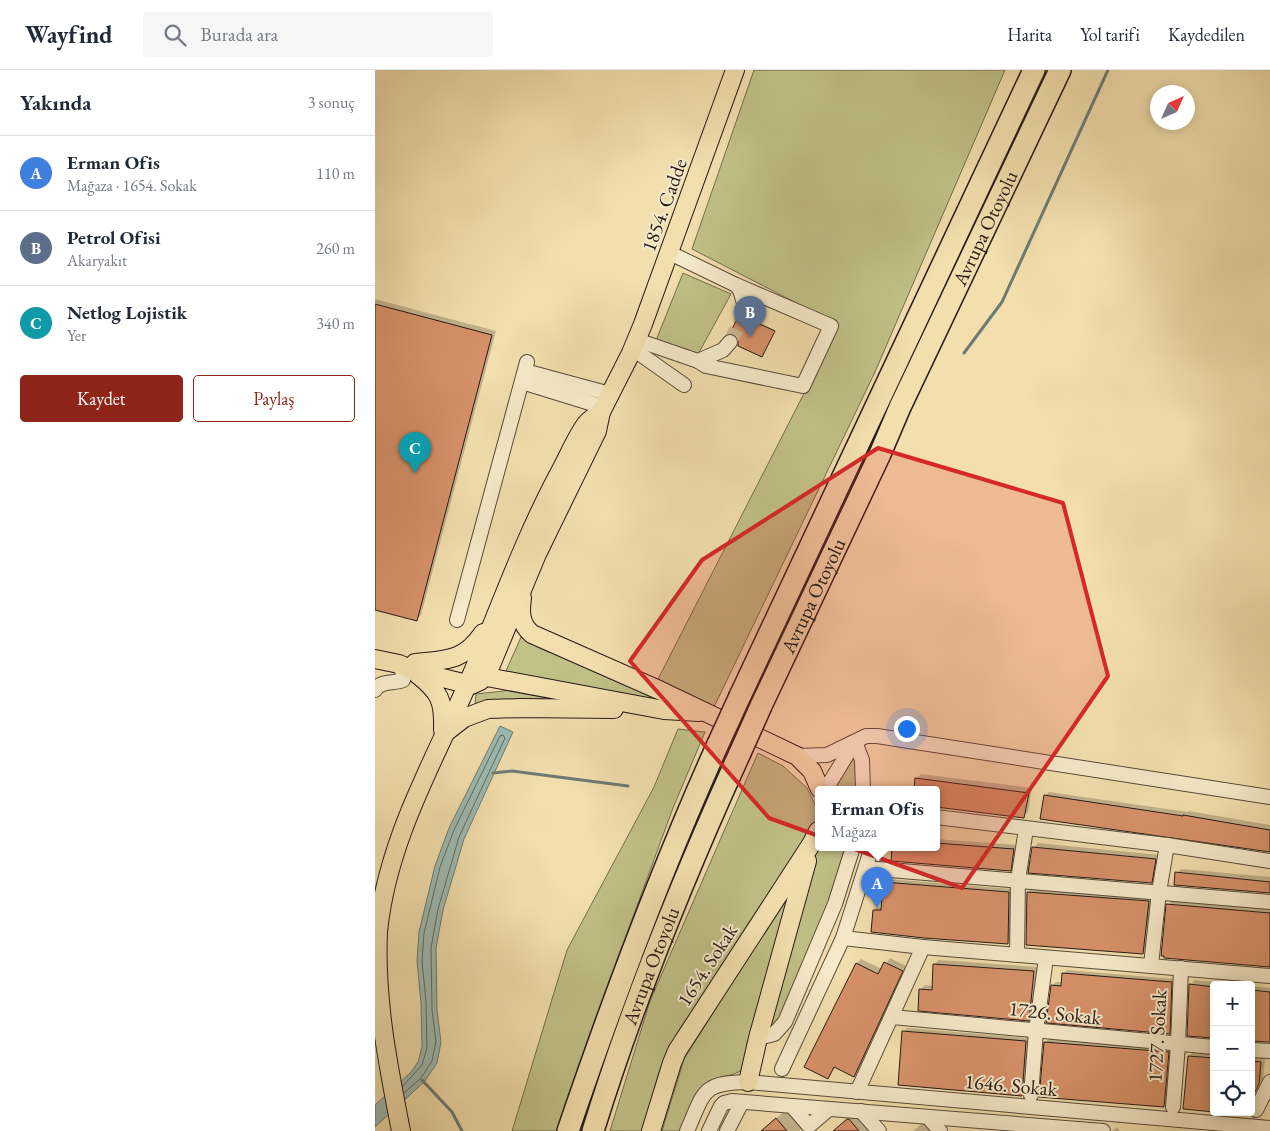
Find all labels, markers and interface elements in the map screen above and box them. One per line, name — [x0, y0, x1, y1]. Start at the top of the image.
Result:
search box — [143, 12, 493, 57]
text: Wayfind — [25, 19, 113, 50]
icon: search — [161, 21, 189, 49]
text: Burada ara — [201, 22, 278, 47]
text: Harita — [1007, 23, 1052, 46]
text: Yol tarifi — [1080, 23, 1140, 46]
text: Kaydedilen — [1168, 23, 1245, 46]
north arrow — [1150, 85, 1195, 130]
text: Yakında — [20, 89, 91, 116]
text: 3 sonuç — [308, 92, 355, 113]
text: Erman Ofis — [67, 150, 160, 175]
street label: 1854. Cadde — [635, 155, 693, 255]
text: A — [30, 163, 42, 184]
text: 110 m — [316, 163, 355, 184]
street label: Avrupa Otoyolu — [946, 166, 1024, 291]
text: Mağaza · 1654. Sokak — [67, 175, 197, 196]
text: Petrol Ofisi — [67, 225, 161, 250]
text: B — [31, 238, 41, 259]
text: 260 m — [316, 238, 355, 259]
text: Akaryakıt — [67, 250, 127, 271]
pin: B — [734, 296, 766, 337]
text: Netlog Lojistik — [67, 300, 187, 325]
text: C — [30, 313, 42, 334]
text: 340 m — [316, 313, 355, 334]
text: Yer — [67, 325, 86, 346]
button: Kaydet — [20, 375, 183, 422]
button: Paylaş — [193, 375, 355, 422]
pin: C — [399, 432, 431, 473]
street label: Avrupa Otoyolu — [774, 533, 852, 658]
your location — [894, 716, 920, 742]
popup — [815, 786, 940, 851]
text: Erman Ofis — [831, 796, 924, 821]
text: Mağaza — [831, 821, 877, 842]
pin: A — [861, 867, 893, 908]
street label: Avrupa Otoyolu — [616, 902, 685, 1029]
street label: 1654. Sokak — [671, 919, 743, 1011]
map controls — [1210, 981, 1255, 1116]
button: + — [1210, 981, 1255, 1026]
street label: 1727. Sokak — [1142, 988, 1172, 1083]
street label: 1726. Sokak — [1008, 995, 1103, 1031]
button: − — [1210, 1026, 1255, 1071]
street label: 1646. Sokak — [964, 1068, 1059, 1102]
button: locate — [1210, 1071, 1255, 1116]

